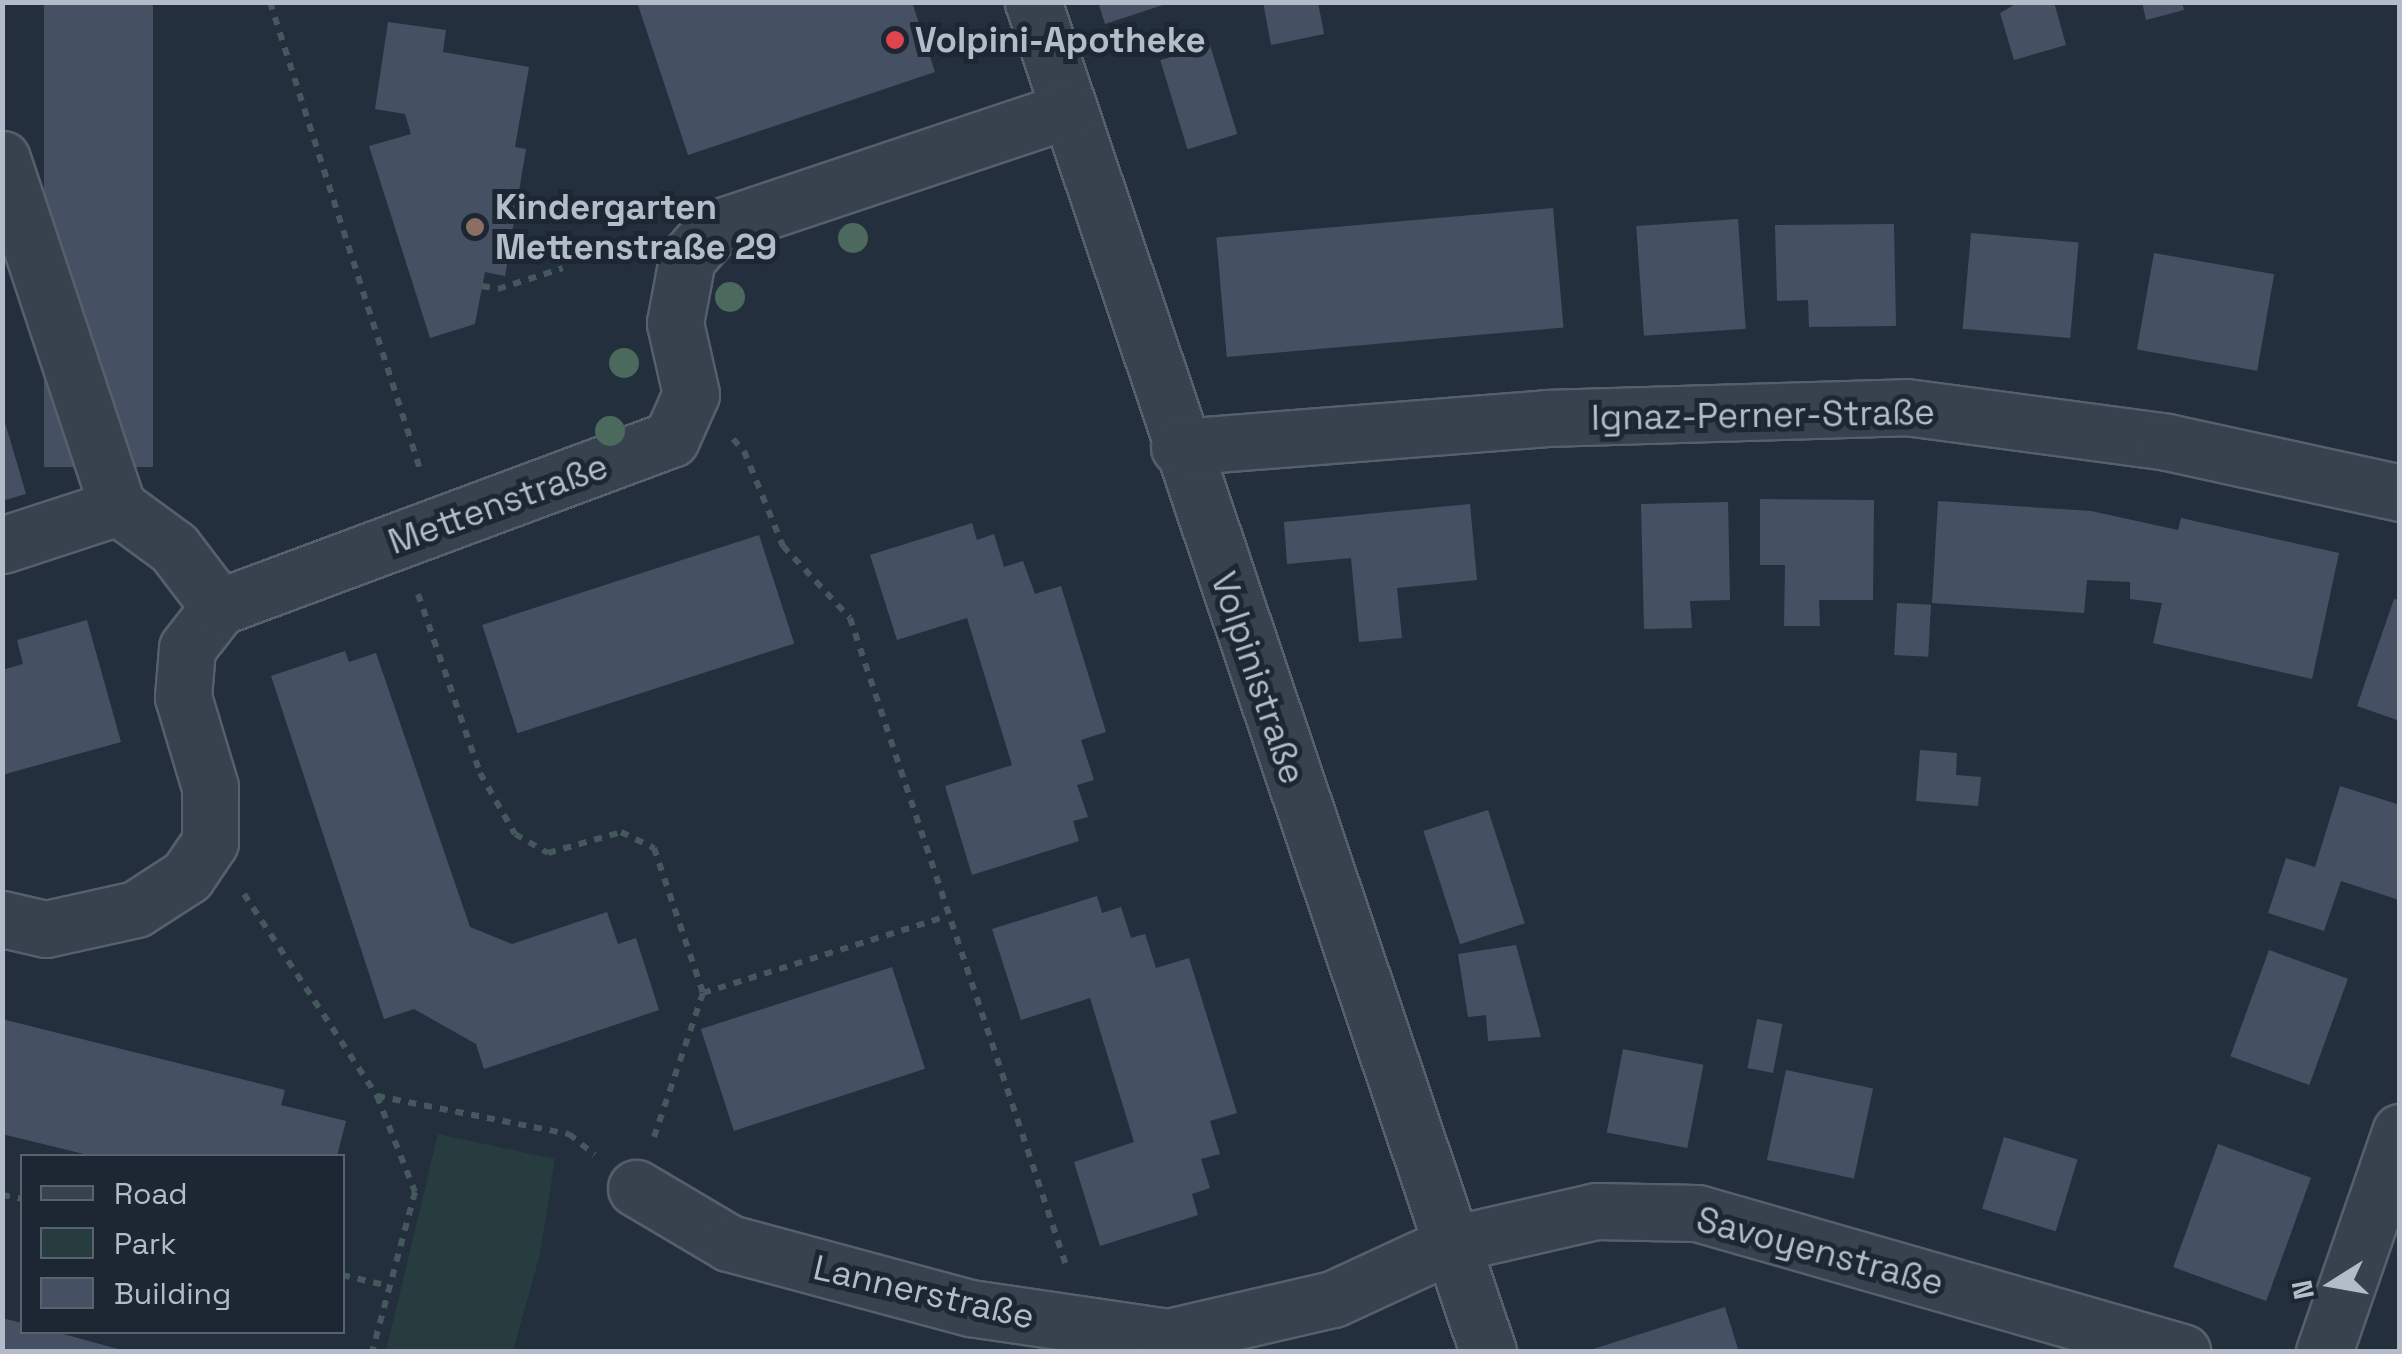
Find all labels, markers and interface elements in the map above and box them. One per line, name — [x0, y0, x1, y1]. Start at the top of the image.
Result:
place label: Volpini-Apotheke — [915, 19, 1206, 61]
marker: Volpini-Apotheke — [884, 29, 906, 51]
place label: Kindergarten Mettenstraße 29 — [495, 186, 777, 268]
marker: Kindergarten Mettenstraße 29 — [464, 216, 486, 238]
street label: Ignaz-Perner-Straße — [1591, 391, 1935, 439]
street label: Mettenstraße — [383, 445, 613, 563]
street label: Volpinistraße — [1202, 567, 1314, 789]
legend — [20, 1154, 345, 1334]
text: Road — [114, 1174, 188, 1213]
street label: Savoyenstraße — [1692, 1198, 1948, 1304]
text: Park — [114, 1224, 176, 1263]
north arrow — [2282, 1234, 2382, 1334]
street label: Lannerstraße — [810, 1246, 1038, 1338]
text: Building — [114, 1274, 231, 1313]
text: N — [2283, 1277, 2322, 1302]

